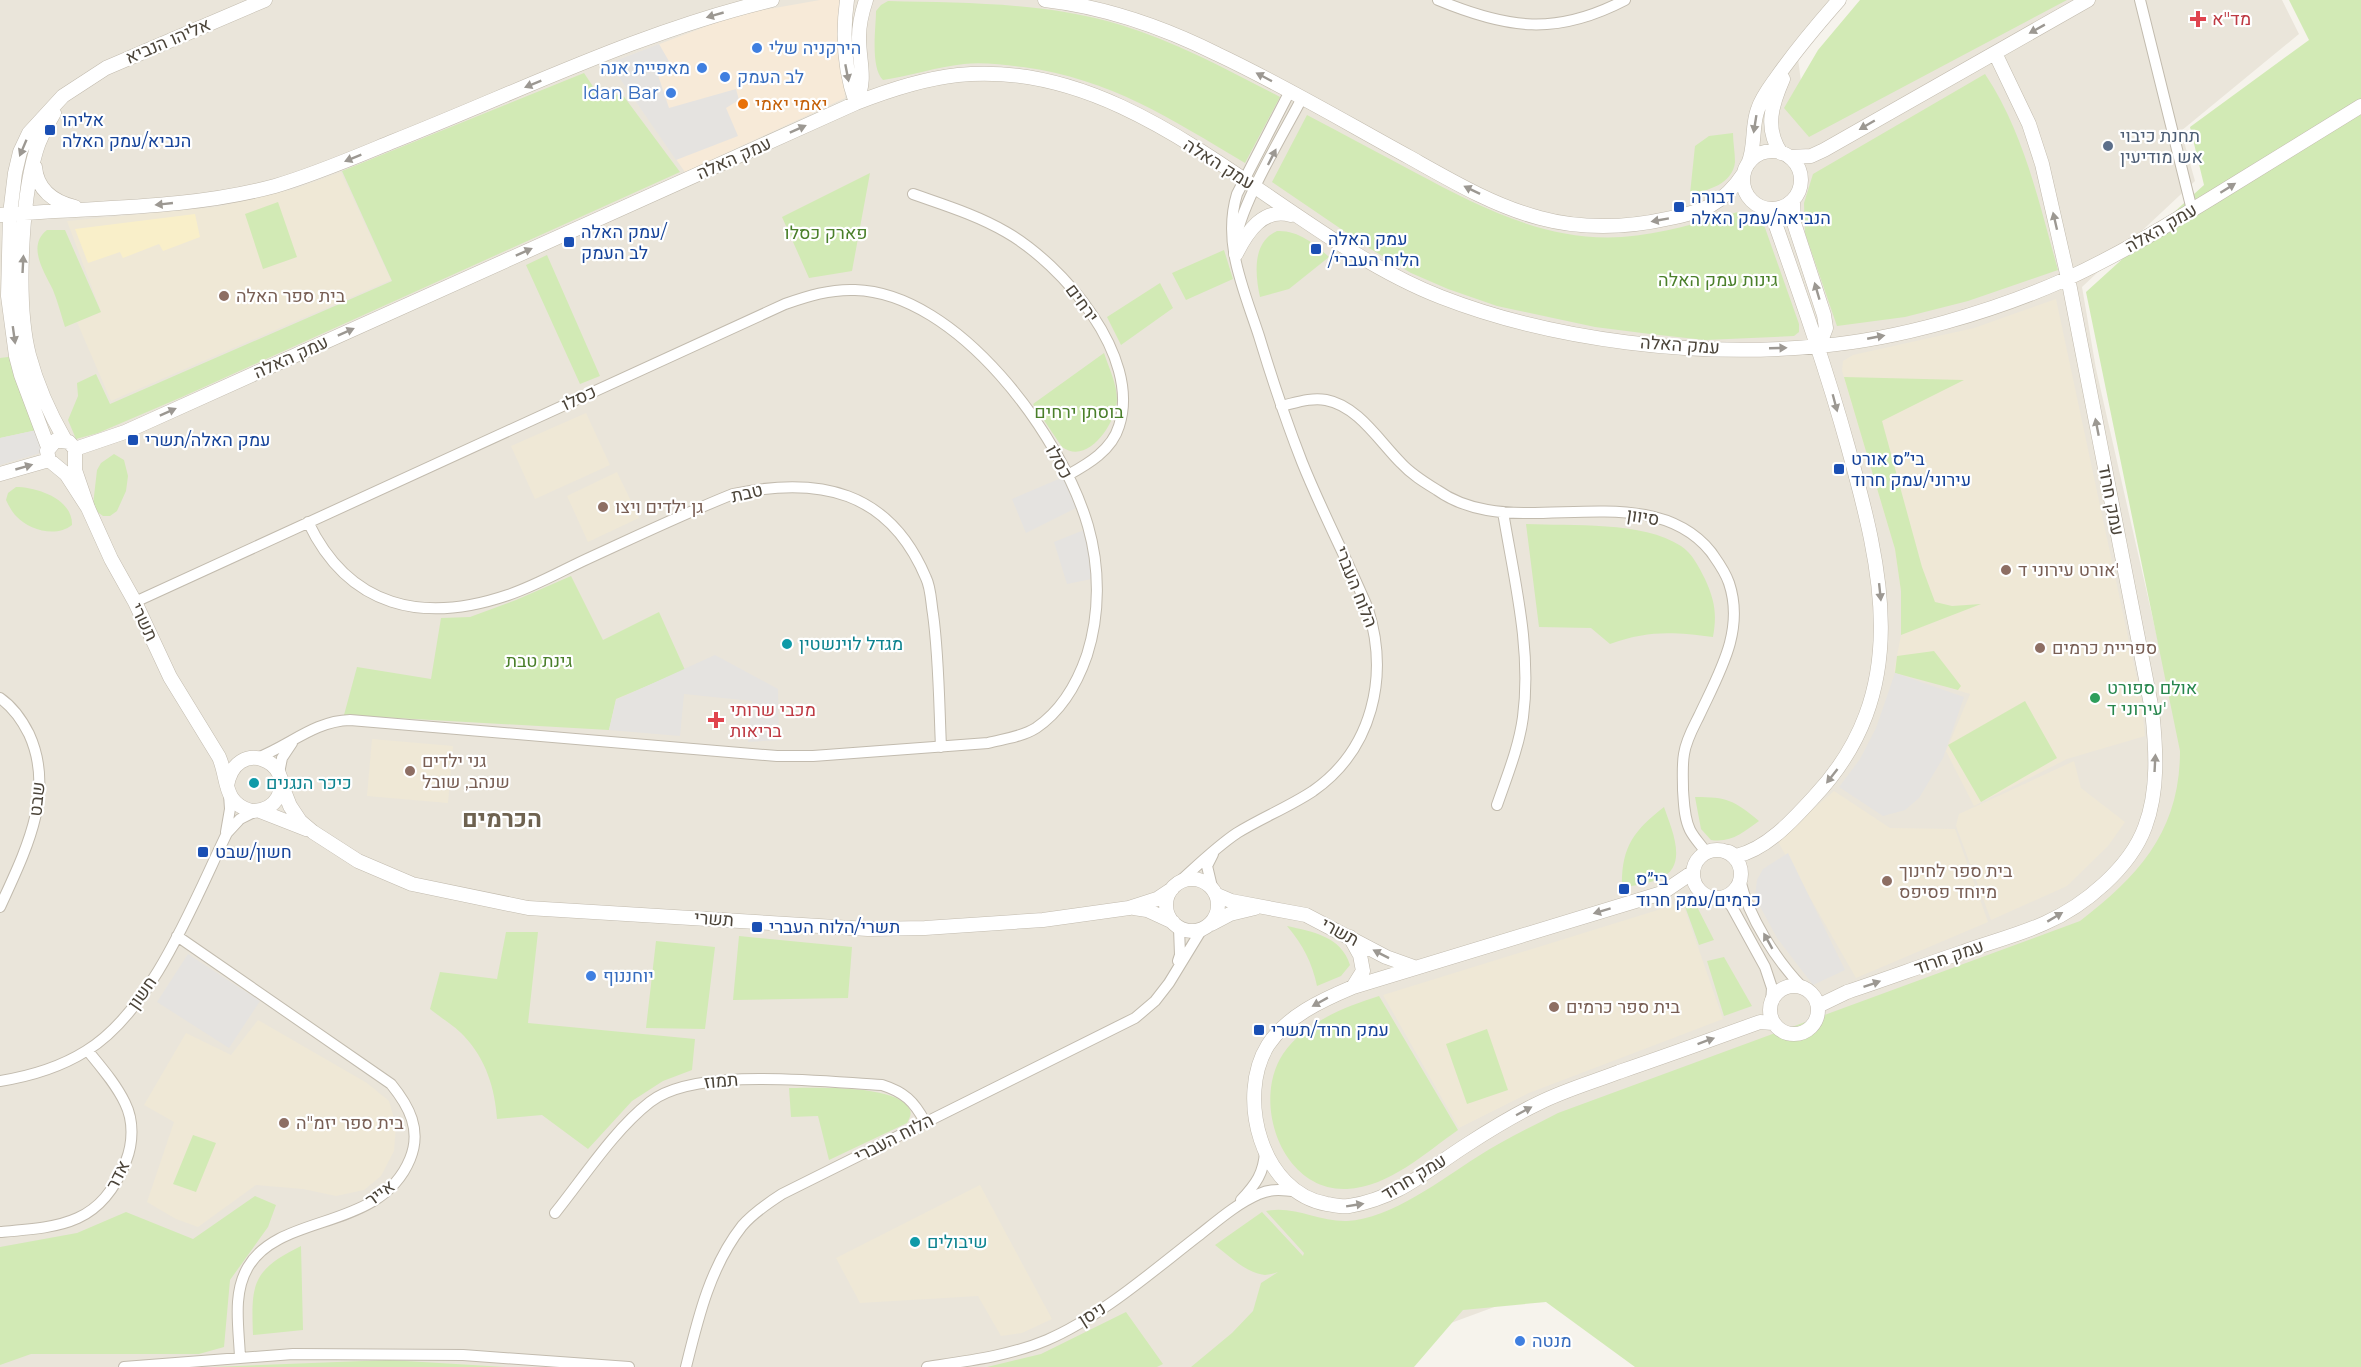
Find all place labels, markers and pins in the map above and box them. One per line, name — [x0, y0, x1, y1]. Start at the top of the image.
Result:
place label: מד"א — [2212, 8, 2251, 30]
marker: מד"א — [2189, 10, 2207, 28]
place label: הירקניה שלי — [769, 37, 861, 59]
marker: הירקניה שלי — [750, 41, 764, 55]
place label: מאפיית אנה — [600, 57, 690, 79]
marker: מאפיית אנה — [695, 61, 709, 75]
place label: לב העמק — [737, 66, 804, 88]
marker: לב העמק — [718, 70, 732, 84]
place label: Idan Bar — [582, 82, 659, 104]
marker: Idan Bar — [664, 86, 678, 100]
place label: יאמי יאמי — [755, 93, 827, 115]
marker: יאמי יאמי — [736, 97, 750, 111]
place label: אליהו הנביא/עמק האלה — [62, 109, 191, 152]
marker: אליהו הנביא/עמק האלה — [43, 123, 57, 137]
place label: תחנת כיבוי אש מודיעין — [2120, 125, 2203, 168]
marker: תחנת כיבוי אש מודיעין — [2101, 139, 2115, 153]
place label: דבורה הנביאה/עמק האלה — [1691, 186, 1831, 229]
marker: דבורה הנביאה/עמק האלה — [1672, 200, 1686, 214]
place label: עמק האלה/ לב העמק — [581, 221, 668, 264]
place label: עמק האלה /הלוח העברי — [1327, 228, 1420, 271]
marker: עמק האלה/ לב העמק — [562, 235, 576, 249]
marker: עמק האלה /הלוח העברי — [1309, 242, 1323, 256]
place label: בית ספר האלה — [236, 285, 346, 307]
marker: בית ספר האלה — [217, 289, 231, 303]
place label: עמק האלה/תשרי — [145, 429, 271, 451]
marker: עמק האלה/תשרי — [126, 433, 140, 447]
place label: בי״ס אורט עירוני/עמק חרוד — [1851, 448, 1971, 491]
marker: בי״ס אורט עירוני/עמק חרוד — [1832, 462, 1846, 476]
place label: גן ילדים ויצו — [615, 496, 703, 518]
marker: גן ילדים ויצו — [596, 500, 610, 514]
place label: אורט עירוני ד' — [2018, 559, 2119, 581]
marker: אורט עירוני ד' — [1999, 563, 2013, 577]
place label: מגדל לוינשטין — [799, 633, 903, 655]
marker: מגדל לוינשטין — [780, 637, 794, 651]
place label: ספריית כרמים — [2052, 637, 2157, 659]
marker: ספריית כרמים — [2033, 641, 2047, 655]
place label: אולם ספורט עירוני ד' — [2107, 677, 2197, 720]
marker: אולם ספורט עירוני ד' — [2088, 691, 2102, 705]
place label: מכבי שרותי בריאות — [730, 699, 816, 742]
marker: מכבי שרותי בריאות — [707, 711, 725, 729]
place label: גני ילדים שנהב, שובל — [422, 750, 510, 793]
marker: גני ילדים שנהב, שובל — [403, 764, 417, 778]
place label: כיכר הנגנים — [266, 772, 352, 794]
marker: כיכר הנגנים — [247, 776, 261, 790]
place label: חשון/שבט — [215, 841, 292, 863]
marker: חשון/שבט — [196, 845, 210, 859]
place label: בית ספר לחינוך מיוחד פסיפס — [1899, 860, 2013, 903]
place label: בי״ס כרמים/עמק חרוד — [1636, 868, 1761, 911]
marker: בית ספר לחינוך מיוחד פסיפס — [1880, 874, 1894, 888]
marker: בי״ס כרמים/עמק חרוד — [1617, 882, 1631, 896]
place label: תשרי/הלוח העברי — [769, 916, 900, 938]
marker: תשרי/הלוח העברי — [750, 920, 764, 934]
place label: יוחננוף — [603, 965, 654, 987]
marker: יוחננוף — [584, 969, 598, 983]
place label: בית ספר כרמים — [1566, 996, 1680, 1018]
marker: בית ספר כרמים — [1547, 1000, 1561, 1014]
place label: עמק חרוד/תשרי — [1271, 1019, 1389, 1041]
marker: עמק חרוד/תשרי — [1252, 1023, 1266, 1037]
place label: בית ספר יזמ"ה — [296, 1112, 404, 1134]
marker: בית ספר יזמ"ה — [277, 1116, 291, 1130]
place label: שיבולים — [927, 1231, 988, 1253]
marker: שיבולים — [908, 1235, 922, 1249]
place label: מנטה — [1532, 1330, 1572, 1352]
marker: מנטה — [1513, 1334, 1527, 1348]

